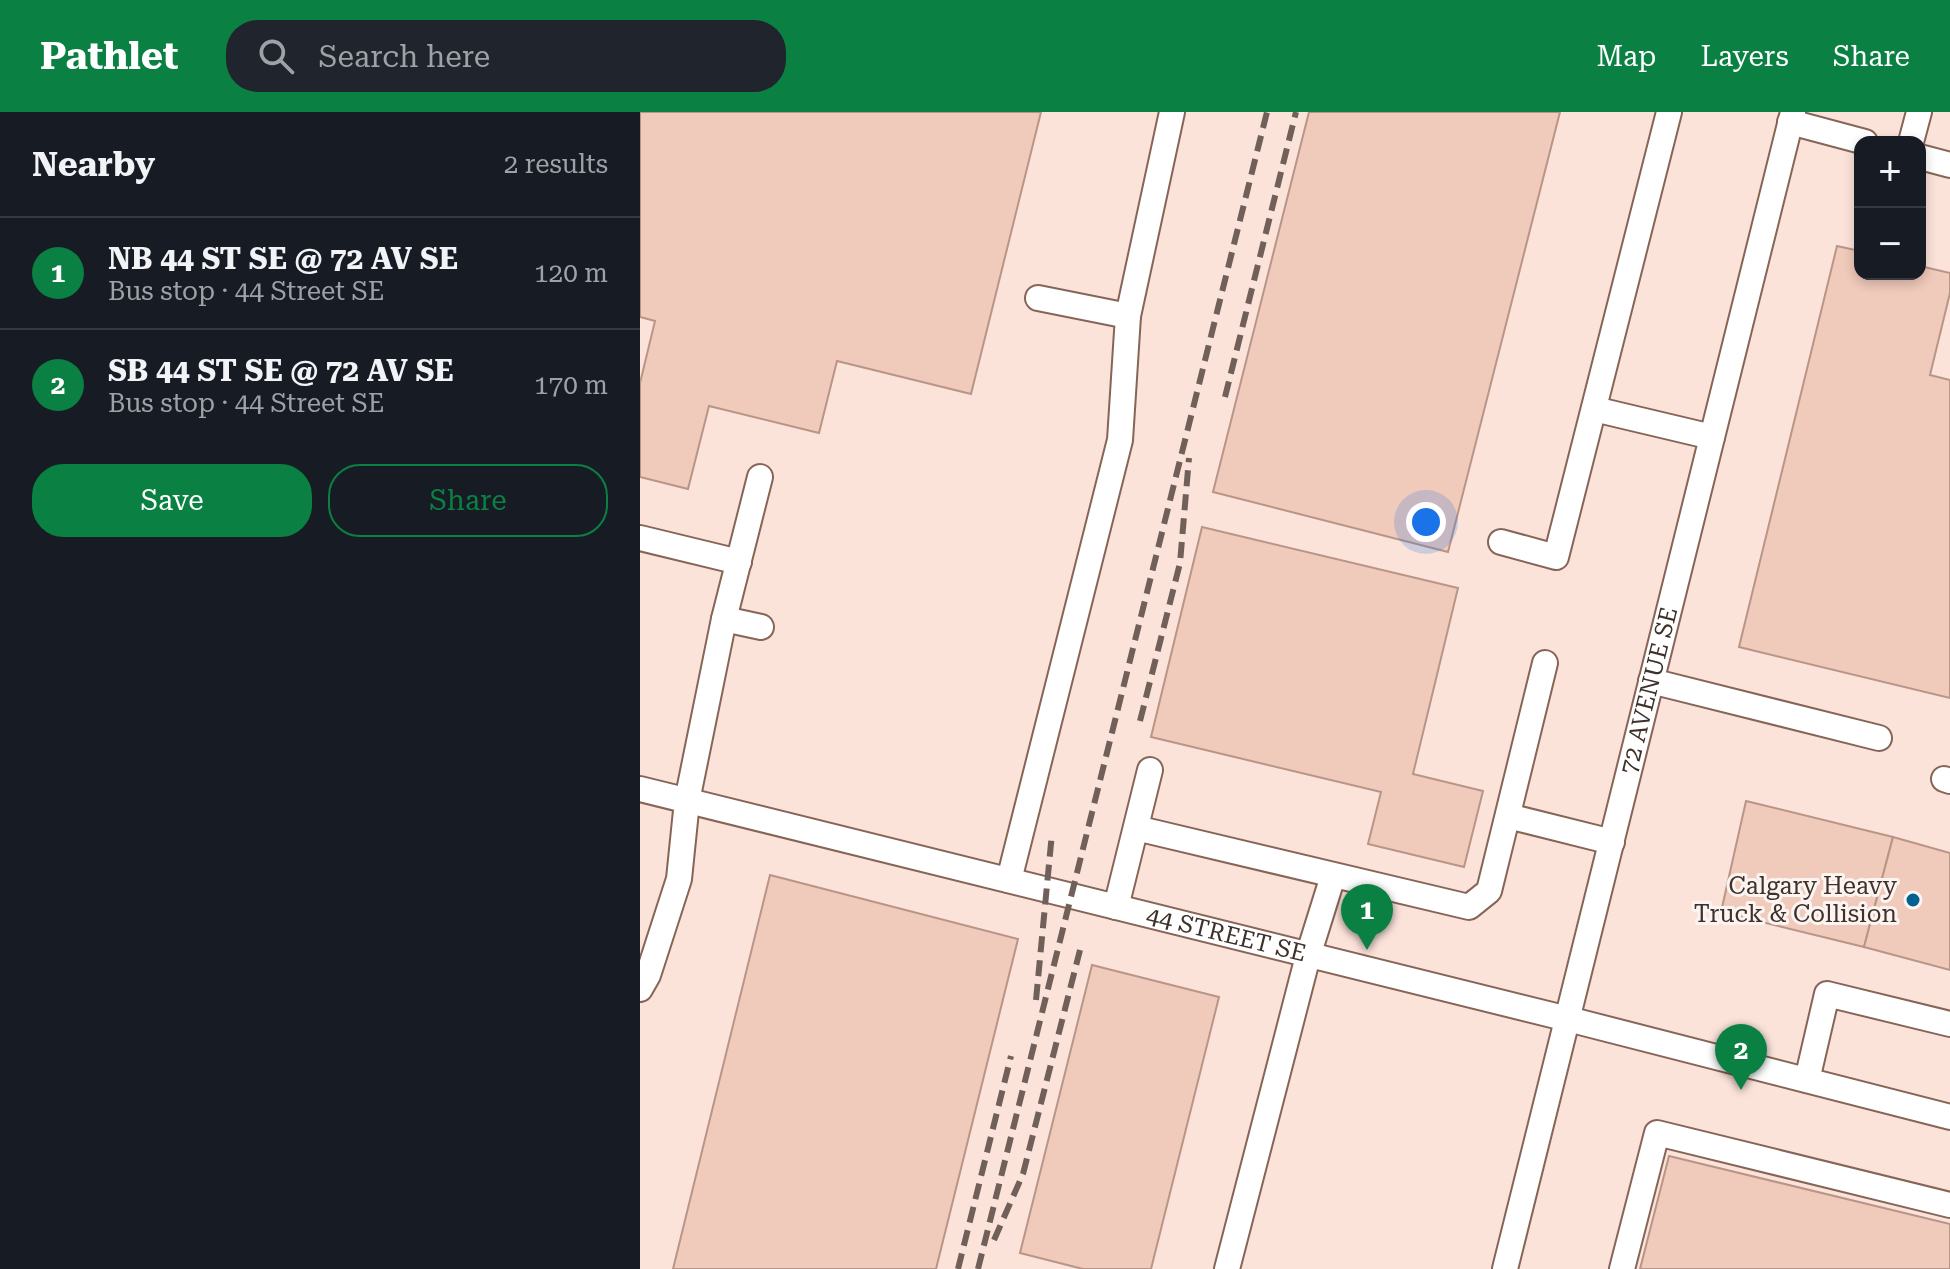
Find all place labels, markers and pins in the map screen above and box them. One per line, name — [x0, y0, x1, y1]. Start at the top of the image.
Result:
place label: Calgary Heavy Truck & Collision — [1694, 872, 1898, 928]
pin: 1 — [1341, 884, 1393, 950]
marker: Calgary Heavy Truck & Collision — [1904, 891, 1922, 909]
pin: 2 — [1715, 1024, 1767, 1090]

